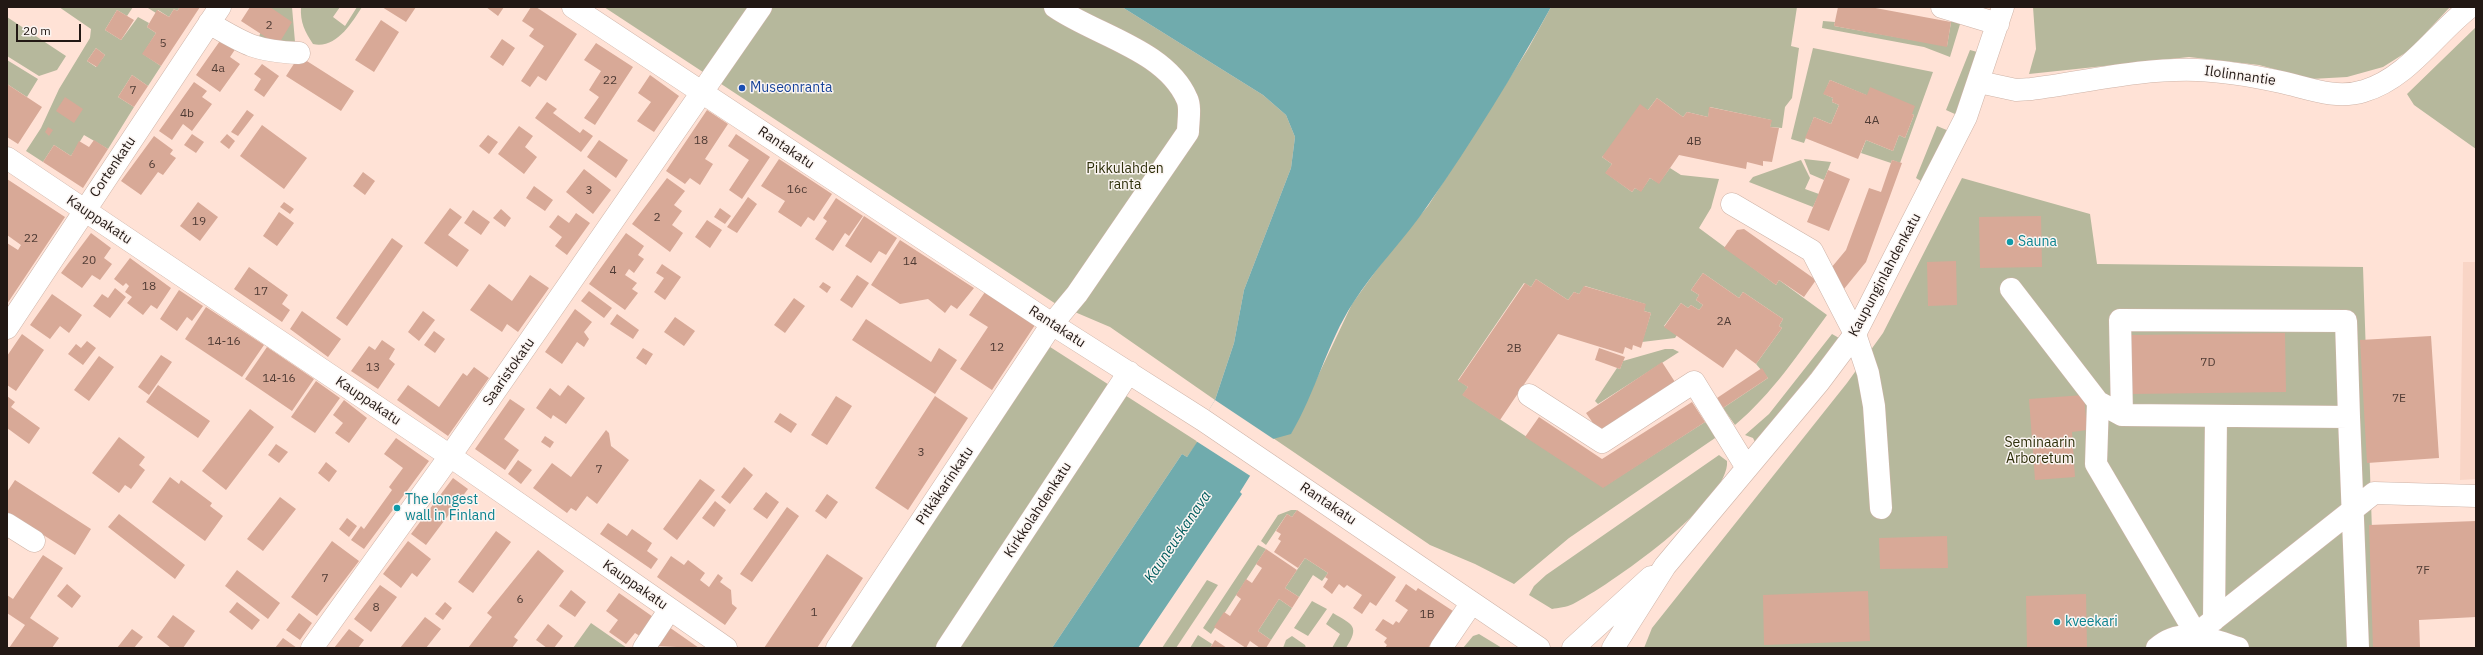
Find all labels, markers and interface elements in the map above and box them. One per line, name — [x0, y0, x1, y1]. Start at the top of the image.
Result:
scale bar — [18, 16, 83, 42]
house number: 2 — [265, 19, 273, 33]
text: 20 m — [23, 23, 51, 38]
house number: 5 — [159, 37, 167, 51]
house number: 4a — [211, 62, 225, 76]
street label: Ilolinnantie — [2203, 63, 2277, 89]
house number: 22 — [603, 74, 617, 88]
place label: Museonranta — [750, 80, 833, 96]
marker: Museonranta — [737, 83, 747, 93]
house number: 7 — [129, 84, 137, 98]
house number: 4b — [180, 107, 194, 121]
house number: 4A — [1865, 114, 1879, 128]
street label: Rantakatu — [755, 123, 817, 173]
street label: Cortenkatu — [86, 133, 140, 201]
house number: 18 — [694, 134, 708, 148]
house number: 4B — [1686, 135, 1702, 149]
house number: 6 — [148, 158, 156, 172]
park label: Pikkulahden ranta — [1086, 161, 1164, 194]
house number: 16c — [787, 183, 807, 197]
house number: 3 — [585, 184, 593, 198]
street label: Kauppakatu — [63, 192, 135, 248]
street label: Kaupunginlahdenkatu — [1845, 210, 1925, 340]
house number: 2 — [653, 211, 661, 225]
house number: 19 — [192, 215, 206, 229]
house number: 22 — [24, 232, 38, 246]
place label: Sauna — [2018, 234, 2057, 250]
marker: Sauna — [2005, 237, 2015, 247]
house number: 20 — [82, 254, 96, 268]
house number: 14 — [903, 255, 917, 269]
house number: 4 — [609, 264, 617, 278]
house number: 18 — [142, 280, 156, 294]
house number: 17 — [254, 285, 268, 299]
street label: Rantakatu — [1025, 302, 1089, 352]
house number: 2A — [1717, 315, 1731, 329]
house number: 14-16 — [207, 335, 241, 349]
street label: Saaristokatu — [480, 335, 538, 409]
house number: 12 — [990, 341, 1004, 355]
house number: 2B — [1506, 342, 1522, 356]
house number: 7D — [2200, 356, 2216, 370]
house number: 13 — [366, 361, 380, 375]
house number: 14-16 — [262, 372, 296, 386]
street label: Kauppakatu — [332, 373, 404, 429]
house number: 7E — [2392, 392, 2406, 406]
park label: Seminaarin Arboretum — [2004, 435, 2076, 468]
street label: Pitkäkarinkatu — [913, 444, 977, 528]
house number: 3 — [917, 446, 925, 460]
street label: Kirkkolahdenkatu — [1001, 459, 1075, 561]
house number: 7 — [595, 463, 603, 477]
street label: Rantakatu — [1297, 479, 1359, 529]
water label: Kauneuskanava — [1141, 488, 1215, 586]
place label: The longest wall in Finland — [405, 492, 495, 524]
marker: The longest wall in Finland — [392, 503, 402, 513]
street label: Kauppakatu — [599, 556, 671, 614]
house number: 7F — [2416, 564, 2430, 578]
house number: 7 — [321, 572, 329, 586]
house number: 6 — [516, 593, 524, 607]
house number: 8 — [372, 601, 380, 615]
house number: 1 — [810, 606, 818, 620]
house number: 1B — [1419, 608, 1435, 622]
place label: kveekari — [2065, 614, 2118, 630]
marker: kveekari — [2052, 617, 2062, 627]

